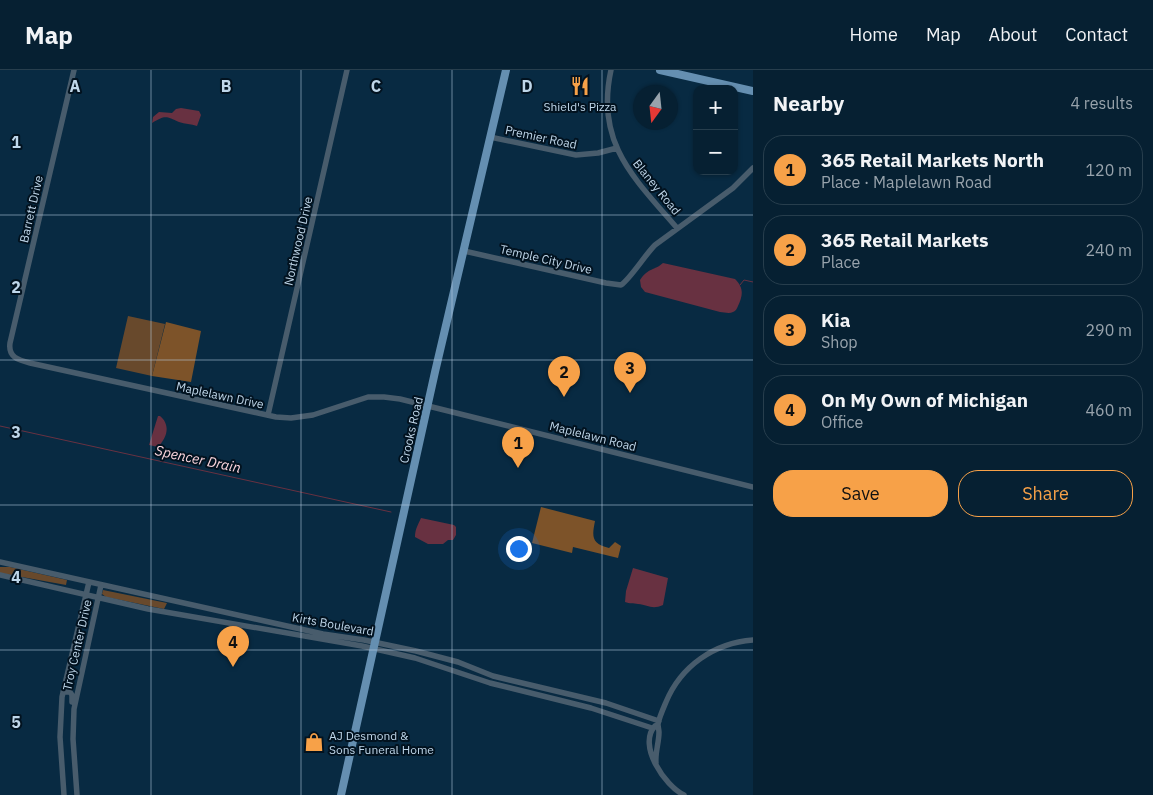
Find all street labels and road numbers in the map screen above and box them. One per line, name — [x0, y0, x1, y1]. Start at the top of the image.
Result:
street label: Premier Road — [504, 122, 578, 152]
street label: Blaney Road — [630, 156, 684, 218]
street label: Barrett Drive — [16, 174, 46, 244]
street label: Northwood Drive — [280, 195, 316, 287]
street label: Temple City Drive — [498, 241, 594, 277]
street label: Maplelawn Drive — [175, 378, 266, 412]
street label: Crooks Road — [396, 395, 426, 465]
street label: Maplelawn Road — [548, 418, 638, 454]
street label: Troy Center Drive — [59, 598, 95, 692]
street label: Kirts Boulevard — [291, 609, 375, 639]

